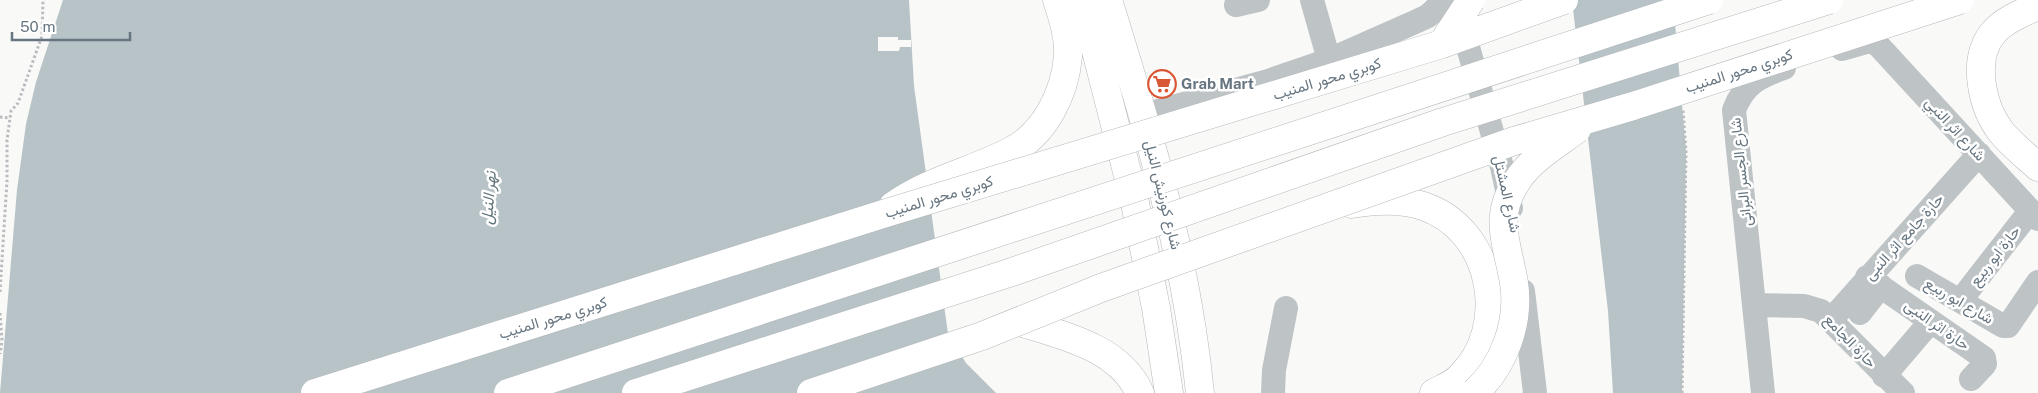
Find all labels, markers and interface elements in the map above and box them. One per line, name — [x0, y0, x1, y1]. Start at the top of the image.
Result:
scale bar — [12, 10, 130, 42]
text: 50 m — [20, 18, 55, 35]
street label: كوبري محور المنيب — [1683, 45, 1797, 101]
street label: كوبري محور المنيب — [1271, 54, 1385, 108]
supermarket icon: Grab Mart — [1147, 69, 1177, 99]
place label: Grab Mart — [1181, 75, 1254, 92]
street label: شارع اثر النبي — [1918, 93, 1989, 167]
street label: شارع الجسر البرانى — [1726, 116, 1758, 227]
street label: شارع كورنيش النيل — [1139, 138, 1185, 252]
street label: شارع المشتل — [1487, 154, 1525, 235]
water label: نهر النيل — [477, 169, 501, 225]
street label: كوبري محور المنيب — [883, 172, 997, 226]
street label: حارة جامع اثر النبى — [1861, 190, 1949, 285]
street label: حارة ابو ربيع — [1966, 222, 2026, 291]
street label: شارع ابو ربيع — [1920, 274, 1997, 330]
street label: كوبري محور المنيب — [497, 293, 611, 347]
street label: حارة اثر النبى — [1900, 296, 1973, 355]
street label: حارة الجامع — [1819, 310, 1880, 373]

